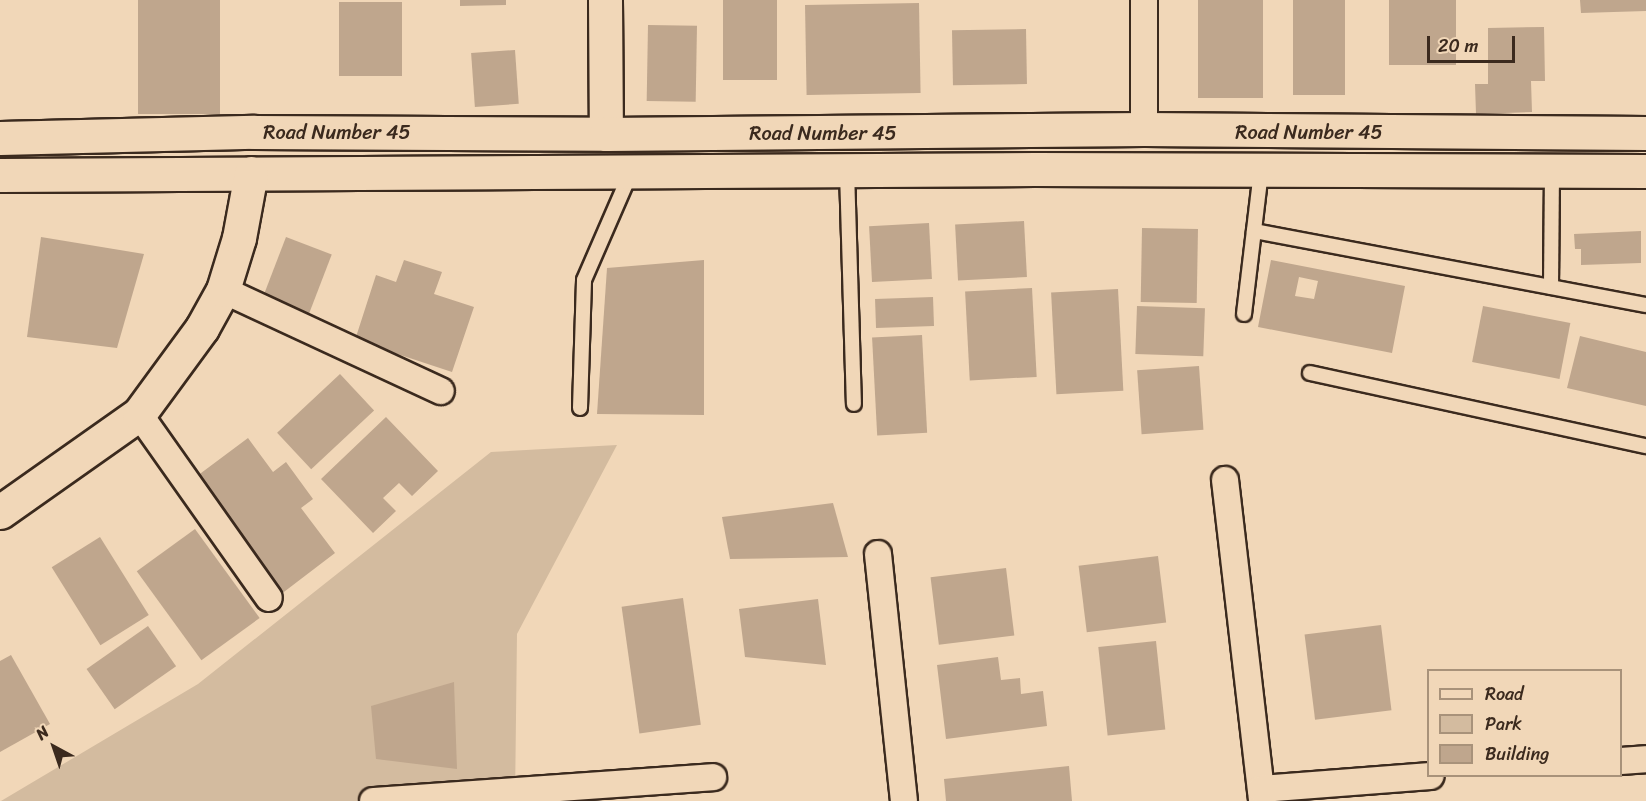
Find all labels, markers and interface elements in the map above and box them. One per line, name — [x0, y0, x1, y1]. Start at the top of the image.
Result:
scale bar — [1430, 24, 1518, 62]
text: 20 m — [1438, 30, 1478, 62]
street label: Road Number 45 — [263, 120, 411, 144]
street label: Road Number 45 — [1235, 120, 1383, 144]
street label: Road Number 45 — [749, 121, 897, 145]
legend — [1427, 669, 1622, 777]
text: Road — [1485, 678, 1524, 710]
text: Park — [1485, 708, 1522, 740]
north arrow — [24, 717, 84, 777]
text: N — [29, 718, 56, 748]
text: Building — [1485, 738, 1549, 770]

